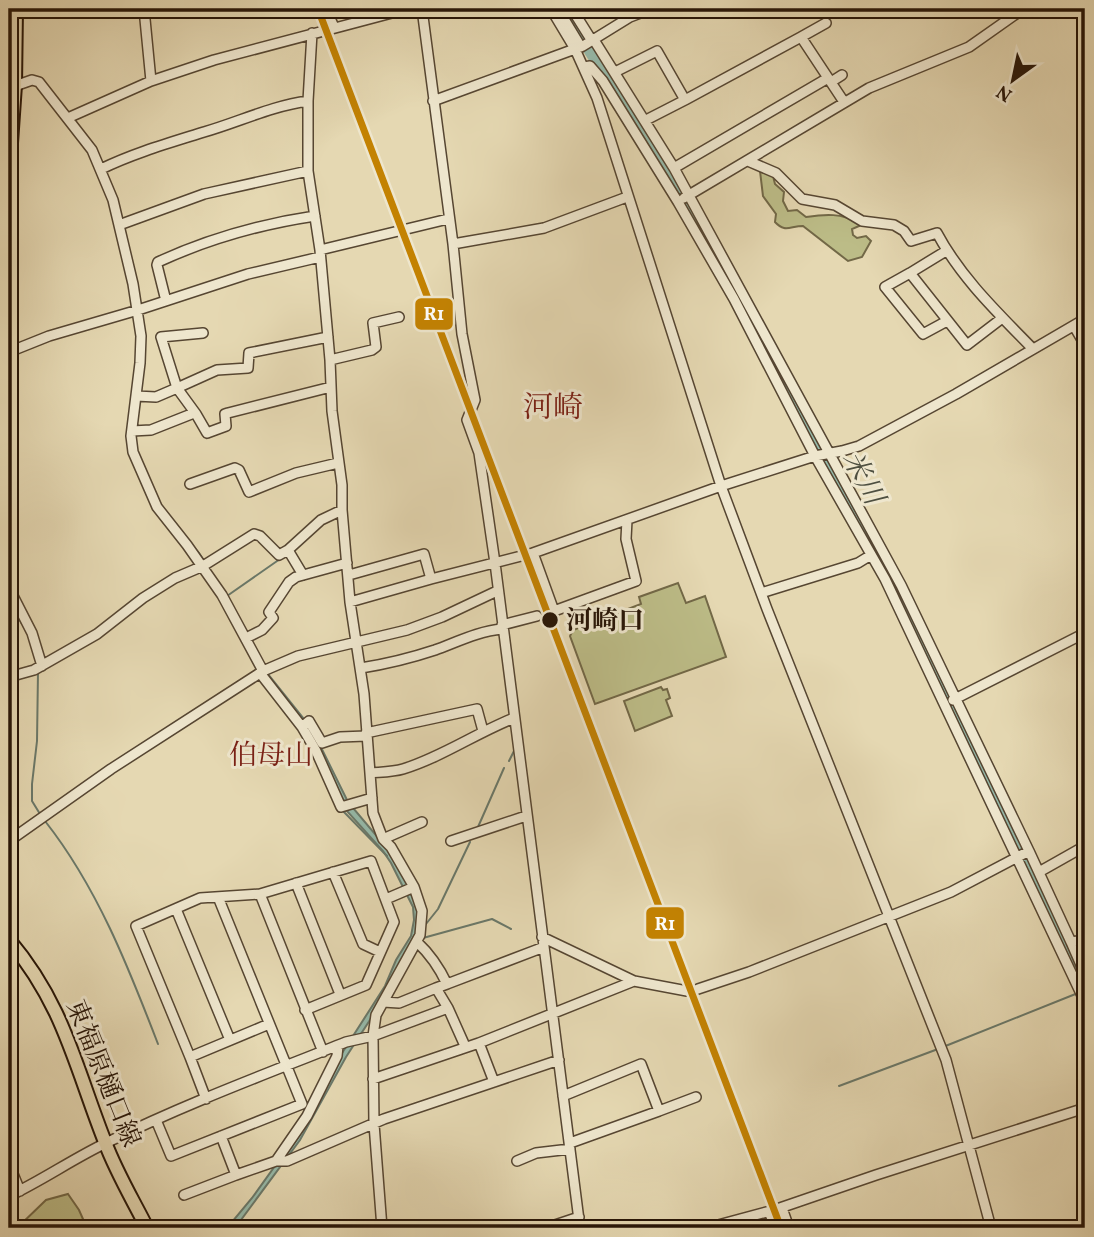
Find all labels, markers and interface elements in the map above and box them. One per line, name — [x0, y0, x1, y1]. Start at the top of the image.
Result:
north arrow — [978, 46, 1048, 116]
text: N — [992, 78, 1018, 107]
line badge: R1 — [414, 297, 454, 331]
text: R1 — [424, 302, 444, 328]
district label: 河崎 — [523, 388, 583, 430]
water label: 米川 — [831, 444, 894, 515]
place label: 河崎口 — [566, 604, 644, 640]
marker: 河崎口 — [540, 610, 560, 630]
district label: 伯母山 — [229, 737, 313, 776]
line badge: R1 — [645, 906, 685, 940]
text: R1 — [655, 912, 675, 938]
street label: 東福原樋口線 — [56, 995, 148, 1153]

